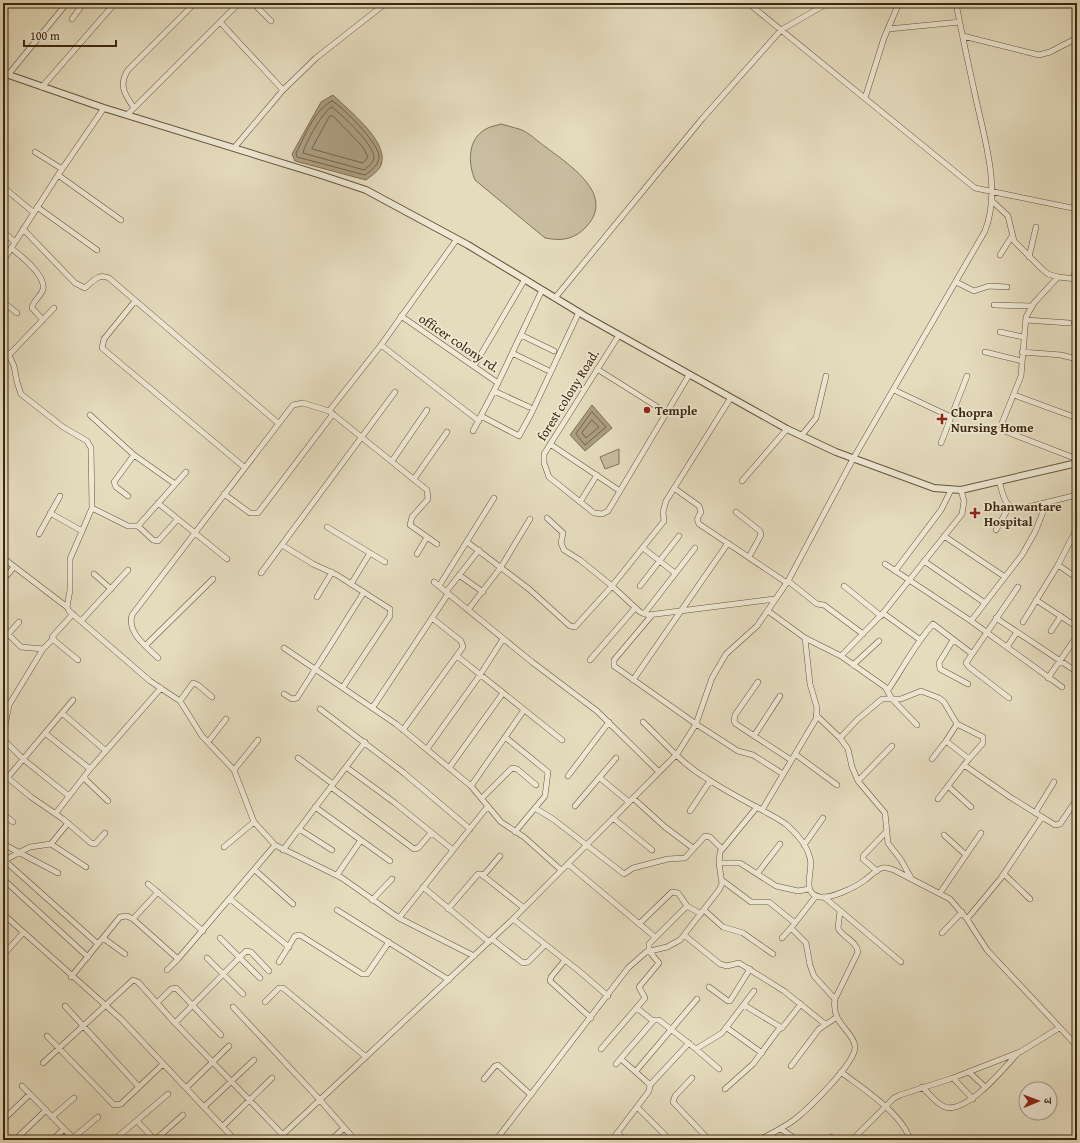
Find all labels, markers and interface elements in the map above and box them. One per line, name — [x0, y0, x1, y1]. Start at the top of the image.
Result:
scale bar — [24, 22, 116, 48]
text: 100 m — [30, 27, 60, 44]
street label: officer colony rd. — [415, 309, 503, 377]
street label: forest colony Road. — [532, 346, 604, 444]
place label: Temple — [655, 401, 698, 420]
place label: Chopra Nursing Home — [951, 403, 1034, 437]
marker: Temple — [642, 405, 652, 415]
marker: Chopra Nursing Home — [936, 413, 948, 425]
place label: Dhanwantare Hospital — [984, 497, 1062, 531]
marker: Dhanwantare Hospital — [969, 507, 981, 519]
north arrow — [1018, 1081, 1058, 1121]
text: उ — [1040, 1097, 1056, 1105]

